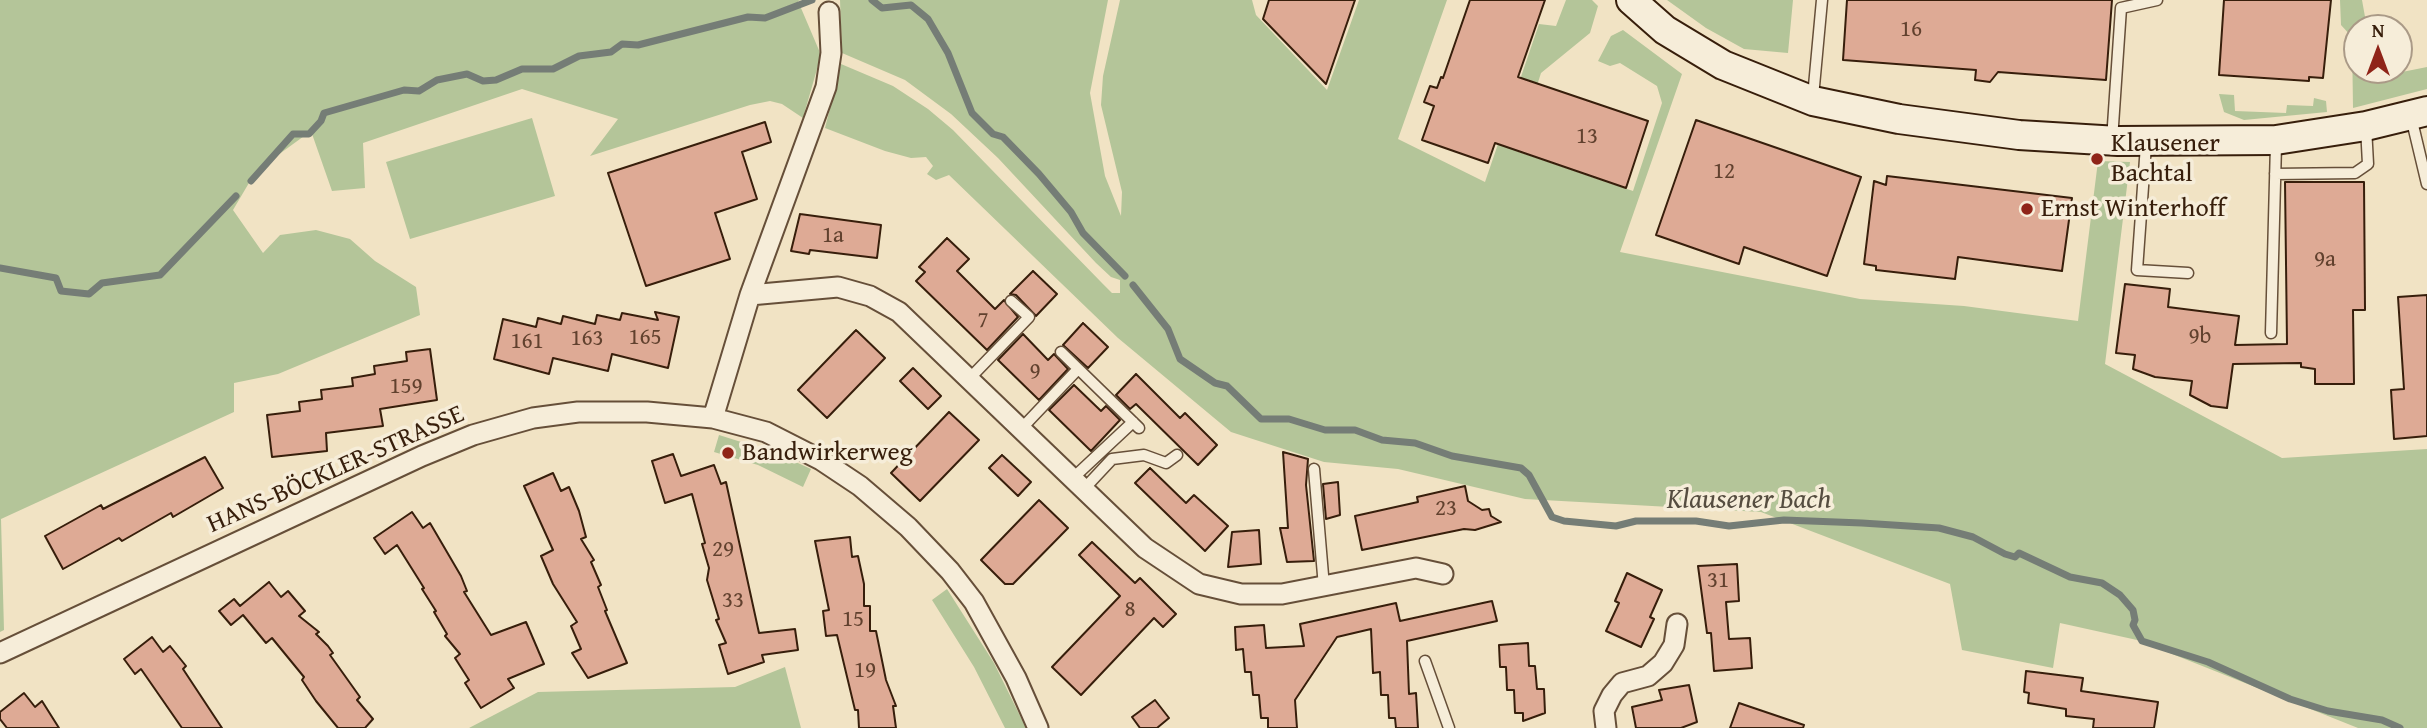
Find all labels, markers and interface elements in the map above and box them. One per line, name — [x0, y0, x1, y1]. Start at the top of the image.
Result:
north arrow — [2343, 14, 2413, 84]
house number: 16 — [1900, 16, 1922, 44]
text: N — [2372, 16, 2384, 44]
house number: 13 — [1576, 123, 1598, 151]
place label: Klausener Bachtal — [2111, 128, 2220, 190]
marker: Klausener Bachtal — [2089, 151, 2105, 167]
house number: 12 — [1713, 158, 1735, 186]
place label: Ernst Winterhoff — [2041, 193, 2225, 225]
marker: Ernst Winterhoff — [2019, 201, 2035, 217]
house number: 1a — [822, 222, 844, 250]
house number: 9a — [2314, 246, 2336, 274]
house number: 7 — [977, 307, 989, 335]
house number: 9b — [2189, 323, 2211, 351]
house number: 165 — [628, 324, 662, 352]
house number: 163 — [570, 325, 604, 353]
house number: 161 — [510, 328, 544, 356]
house number: 9 — [1029, 358, 1041, 386]
house number: 159 — [389, 373, 423, 401]
street label: HANS-BÖCKLER-STRASSE — [203, 399, 469, 541]
place label: Bandwirkerweg — [742, 437, 913, 469]
marker: Bandwirkerweg — [720, 445, 736, 461]
water label: Klausener Bach — [1667, 484, 1831, 518]
house number: 23 — [1435, 495, 1457, 523]
house number: 29 — [712, 536, 734, 564]
house number: 31 — [1707, 567, 1729, 595]
house number: 33 — [722, 587, 744, 615]
house number: 8 — [1124, 596, 1136, 624]
house number: 15 — [842, 606, 864, 634]
house number: 19 — [854, 657, 876, 685]

